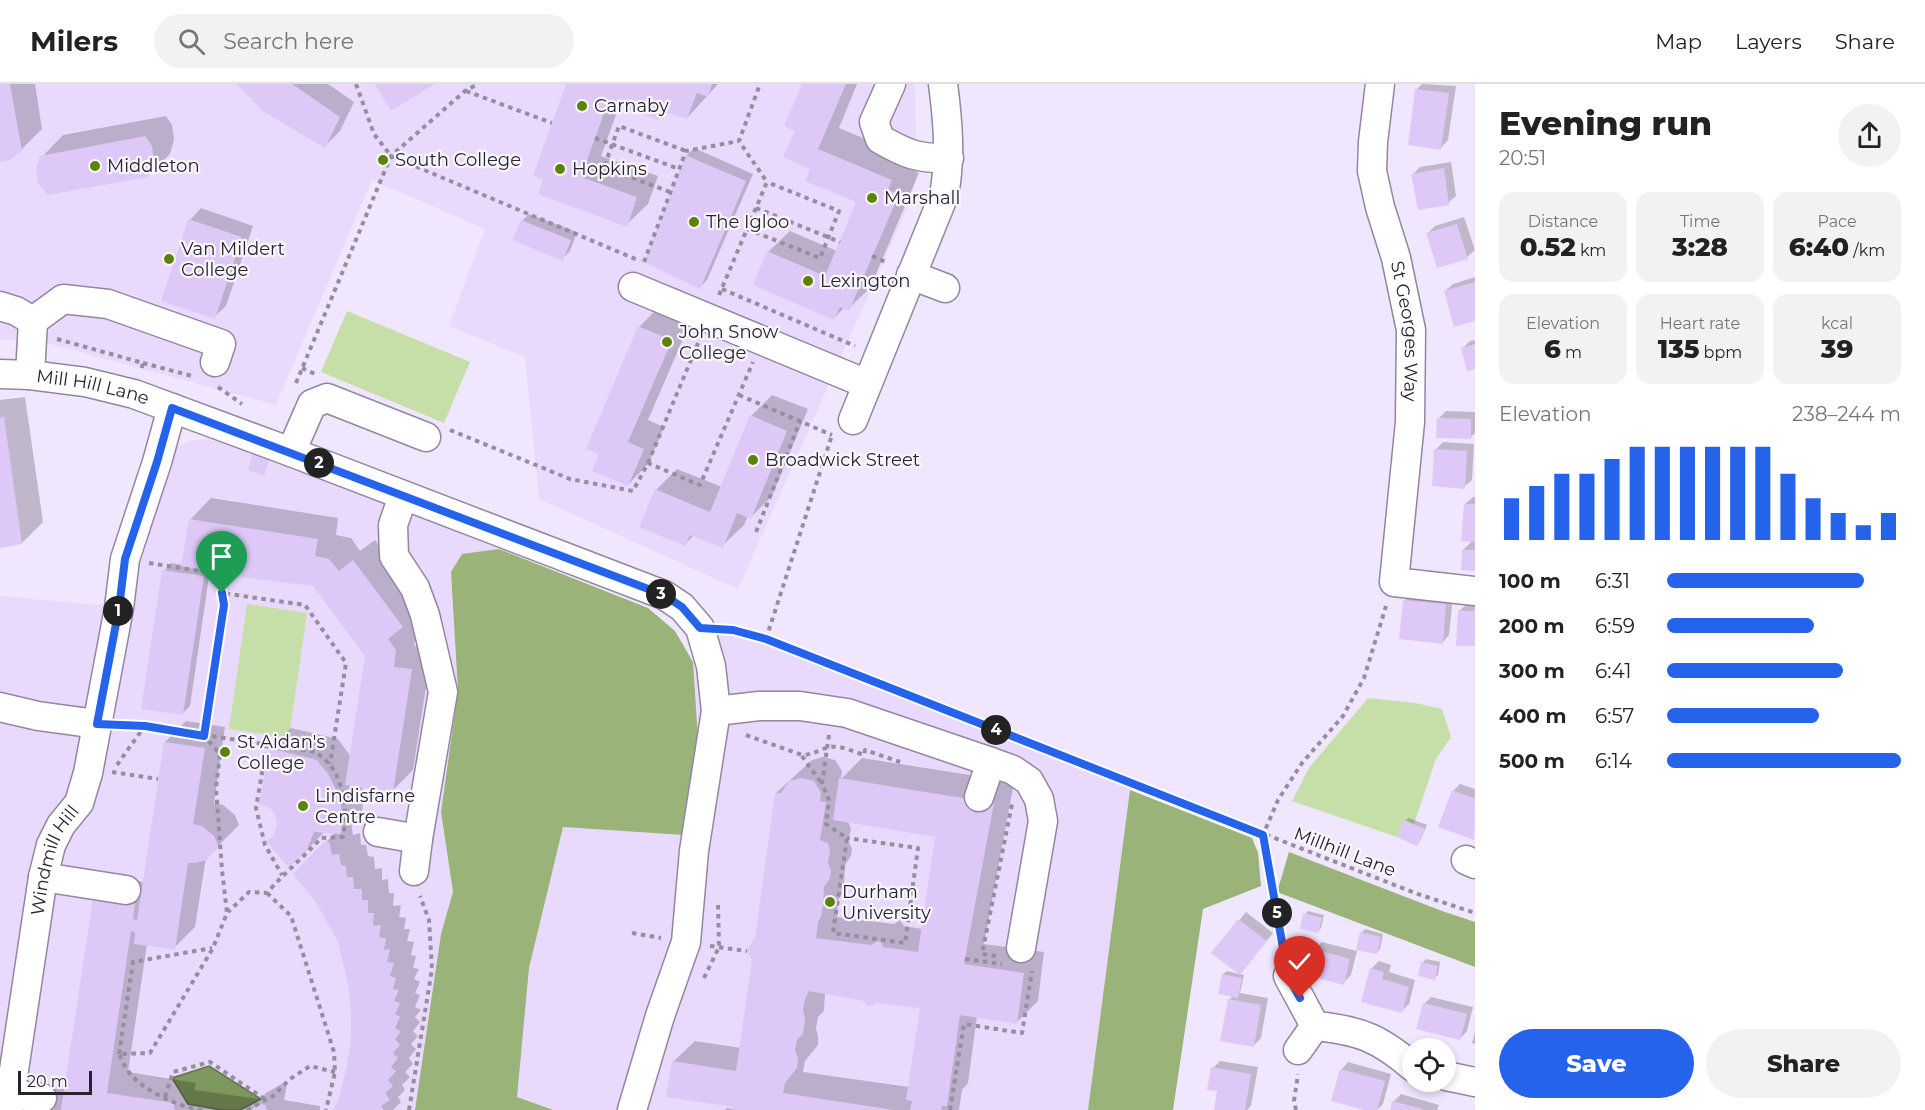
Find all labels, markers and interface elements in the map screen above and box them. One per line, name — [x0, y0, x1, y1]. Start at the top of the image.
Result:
search box — [154, 14, 574, 68]
text: Milers — [30, 24, 118, 58]
icon: search — [175, 25, 208, 58]
text: Search here — [223, 28, 354, 55]
text: Map — [1655, 29, 1702, 54]
text: Layers — [1735, 29, 1802, 54]
text: Share — [1835, 29, 1895, 54]
place label: Carnaby — [594, 95, 669, 117]
marker: Carnaby — [575, 99, 589, 113]
text: Evening run — [1499, 103, 1712, 143]
button: share — [1838, 104, 1901, 167]
text: 20:51 — [1499, 146, 1546, 170]
place label: South College — [395, 149, 521, 171]
marker: South College — [376, 153, 390, 167]
place label: Middleton — [107, 155, 200, 177]
place label: Hopkins — [572, 158, 647, 180]
marker: Middleton — [88, 159, 102, 173]
marker: Hopkins — [553, 162, 567, 176]
place label: Marshall — [884, 187, 960, 209]
marker: Marshall — [865, 191, 879, 205]
place label: The Igloo — [706, 211, 789, 233]
text: Distance — [1528, 212, 1598, 231]
text: Time — [1680, 212, 1720, 231]
text: Pace — [1817, 212, 1857, 231]
marker: The Igloo — [687, 215, 701, 229]
text: 0.52 — [1520, 231, 1576, 263]
text: 3:28 — [1672, 231, 1728, 263]
text: 6:40 — [1789, 231, 1849, 263]
place label: Van Mildert College — [181, 238, 285, 281]
text: km — [1576, 241, 1606, 260]
text: /km — [1849, 241, 1885, 260]
marker: Van Mildert College — [162, 252, 176, 266]
street label: St Georges Way — [1386, 259, 1422, 402]
place label: Lexington — [820, 270, 910, 292]
marker: Lexington — [801, 274, 815, 288]
text: Elevation — [1526, 314, 1600, 333]
text: Heart rate — [1660, 314, 1740, 333]
text: kcal — [1821, 314, 1853, 333]
place label: John Snow College — [678, 321, 779, 364]
text: 6 — [1544, 333, 1561, 365]
text: 135 — [1658, 333, 1699, 365]
text: 39 — [1821, 333, 1853, 365]
marker: John Snow College — [660, 335, 674, 349]
text: m — [1561, 343, 1582, 362]
text: bpm — [1699, 343, 1742, 362]
street label: Mill Hill Lane — [35, 365, 152, 410]
text: Elevation — [1499, 402, 1591, 426]
text: 238–244 m — [1792, 402, 1901, 426]
pin: 2 — [304, 448, 334, 478]
place label: Broadwick Street — [765, 449, 920, 471]
text: 2 — [314, 453, 324, 472]
marker: Broadwick Street — [746, 453, 760, 467]
pin — [196, 531, 247, 593]
icon: arrive — [205, 540, 238, 573]
text: 100 m — [1499, 569, 1561, 593]
text: 6:31 — [1595, 569, 1630, 593]
pin: 3 — [646, 579, 676, 609]
text: 3 — [656, 584, 666, 603]
pin: 1 — [103, 596, 133, 626]
text: 1 — [115, 601, 121, 620]
text: 200 m — [1499, 614, 1565, 638]
text: 6:59 — [1595, 614, 1635, 638]
text: 300 m — [1499, 659, 1565, 683]
text: 6:41 — [1595, 659, 1631, 683]
text: 400 m — [1499, 704, 1567, 728]
text: 6:57 — [1595, 704, 1634, 728]
pin: 4 — [981, 715, 1011, 745]
text: 4 — [990, 720, 1002, 739]
place label: St Aidan's College — [237, 731, 325, 774]
marker: St Aidan's College — [218, 745, 232, 759]
text: 500 m — [1499, 749, 1565, 773]
text: 6:14 — [1595, 749, 1632, 773]
place label: Lindisfarne Centre — [315, 785, 415, 828]
marker: Lindisfarne Centre — [296, 799, 310, 813]
street label: Windmill Hill — [26, 801, 84, 917]
street label: Millhill Lane — [1291, 822, 1399, 882]
place label: Durham University — [842, 881, 931, 924]
marker: Durham University — [823, 895, 837, 909]
pin: 5 — [1262, 898, 1292, 928]
text: 5 — [1272, 903, 1282, 922]
pin — [1274, 936, 1325, 998]
icon: check — [1283, 945, 1316, 978]
button: Save — [1499, 1029, 1694, 1098]
button: Share — [1706, 1029, 1901, 1098]
map controls — [1402, 1038, 1456, 1092]
button: locate — [1402, 1038, 1456, 1092]
scale bar — [18, 1068, 92, 1096]
text: 20 m — [27, 1072, 68, 1091]

